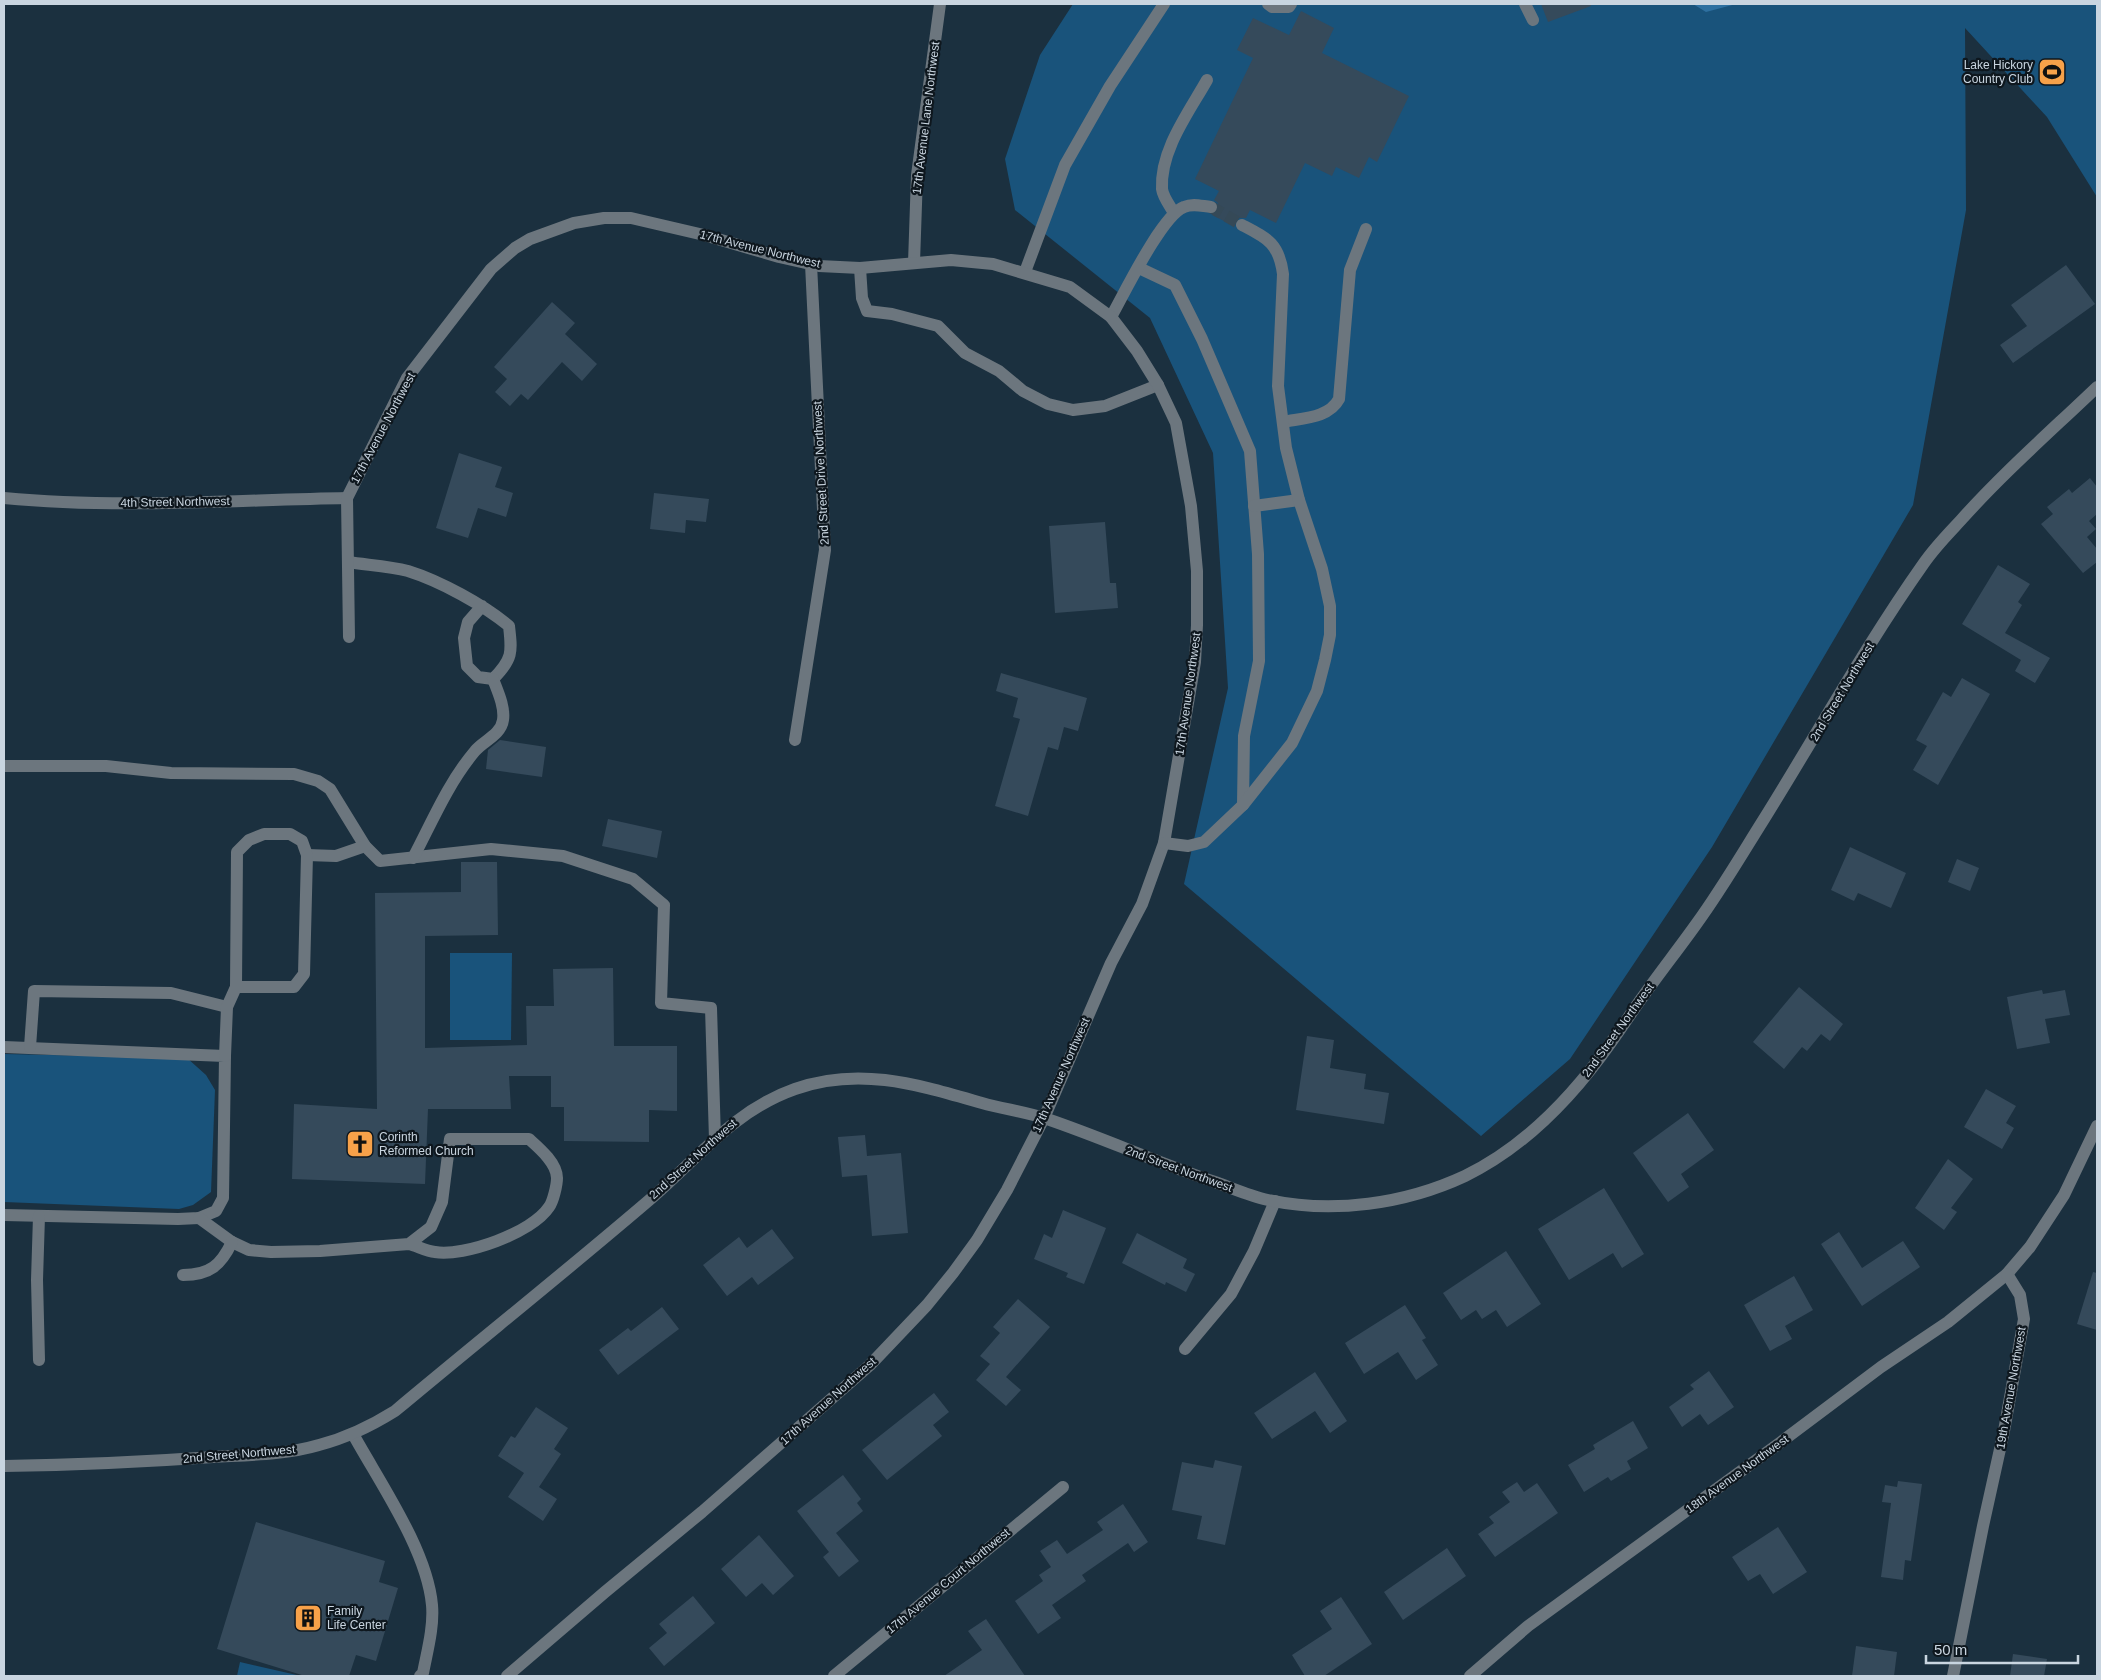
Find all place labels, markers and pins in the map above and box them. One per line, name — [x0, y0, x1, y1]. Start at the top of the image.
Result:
sports icon: Lake Hickory Country Club — [2037, 57, 2067, 87]
place label: Lake Hickory Country Club — [1963, 58, 2033, 86]
church icon: Corinth Reformed Church — [345, 1129, 375, 1159]
place label: Corinth Reformed Church — [379, 1130, 474, 1158]
building icon: Family Life Center — [293, 1603, 323, 1633]
place label: Family Life Center — [327, 1604, 386, 1632]

